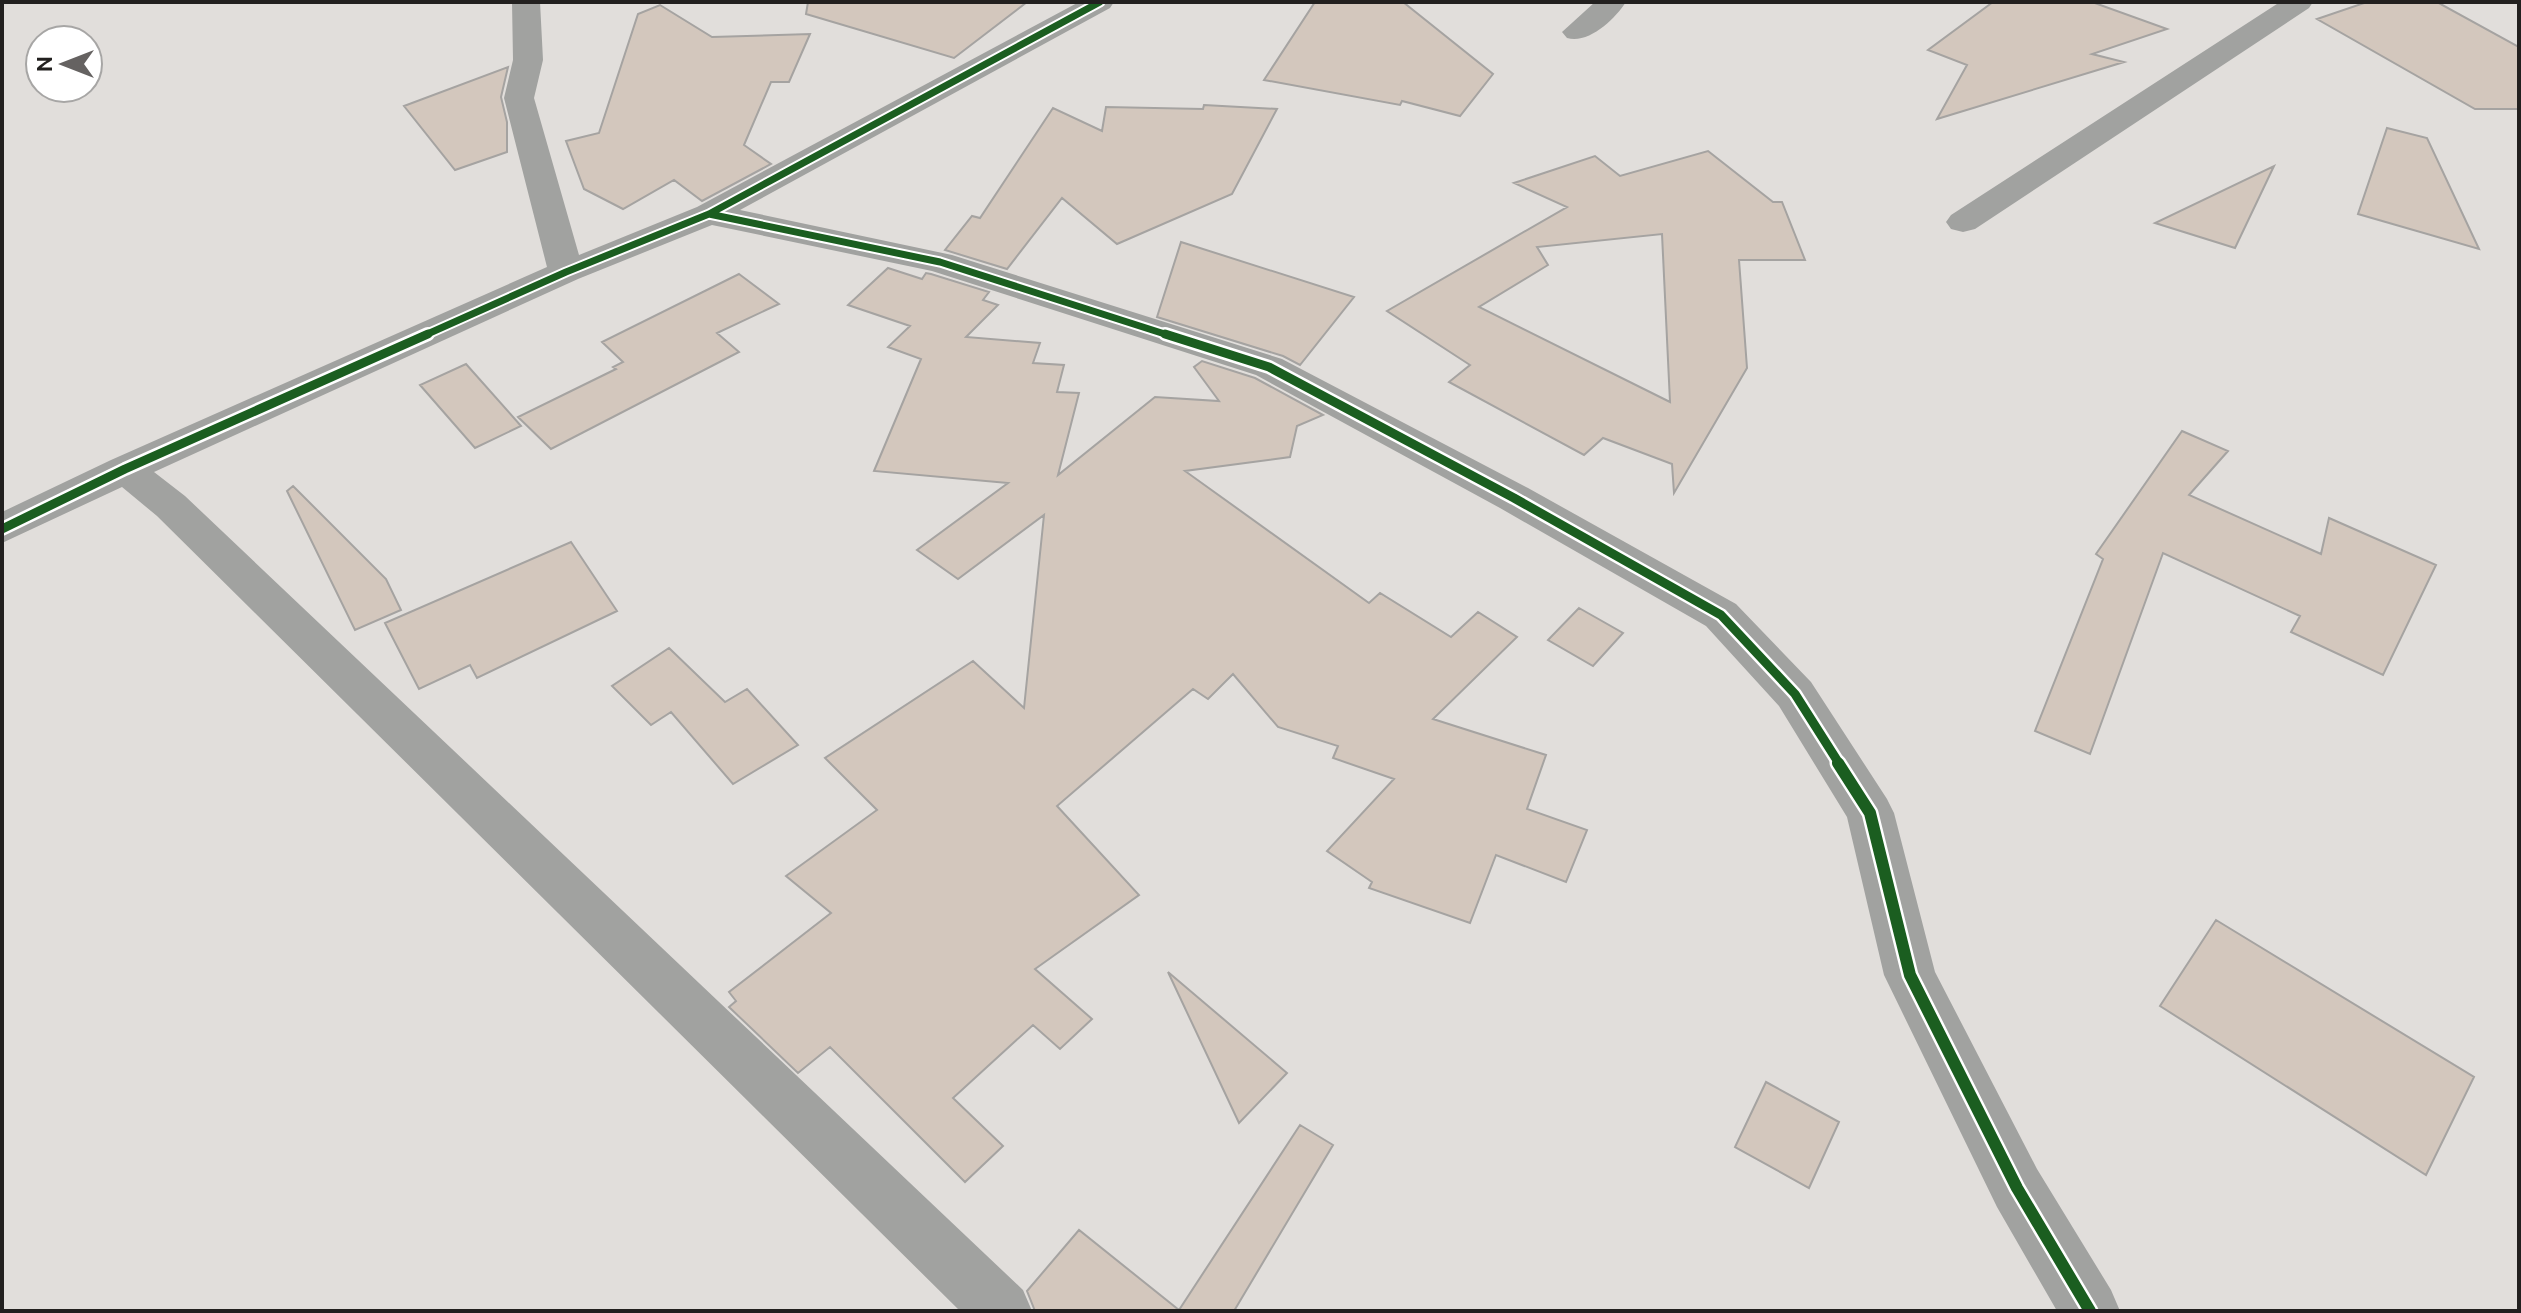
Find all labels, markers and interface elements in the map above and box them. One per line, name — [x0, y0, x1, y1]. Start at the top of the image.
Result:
north arrow — [24, 24, 104, 104]
text: N — [31, 56, 56, 72]

